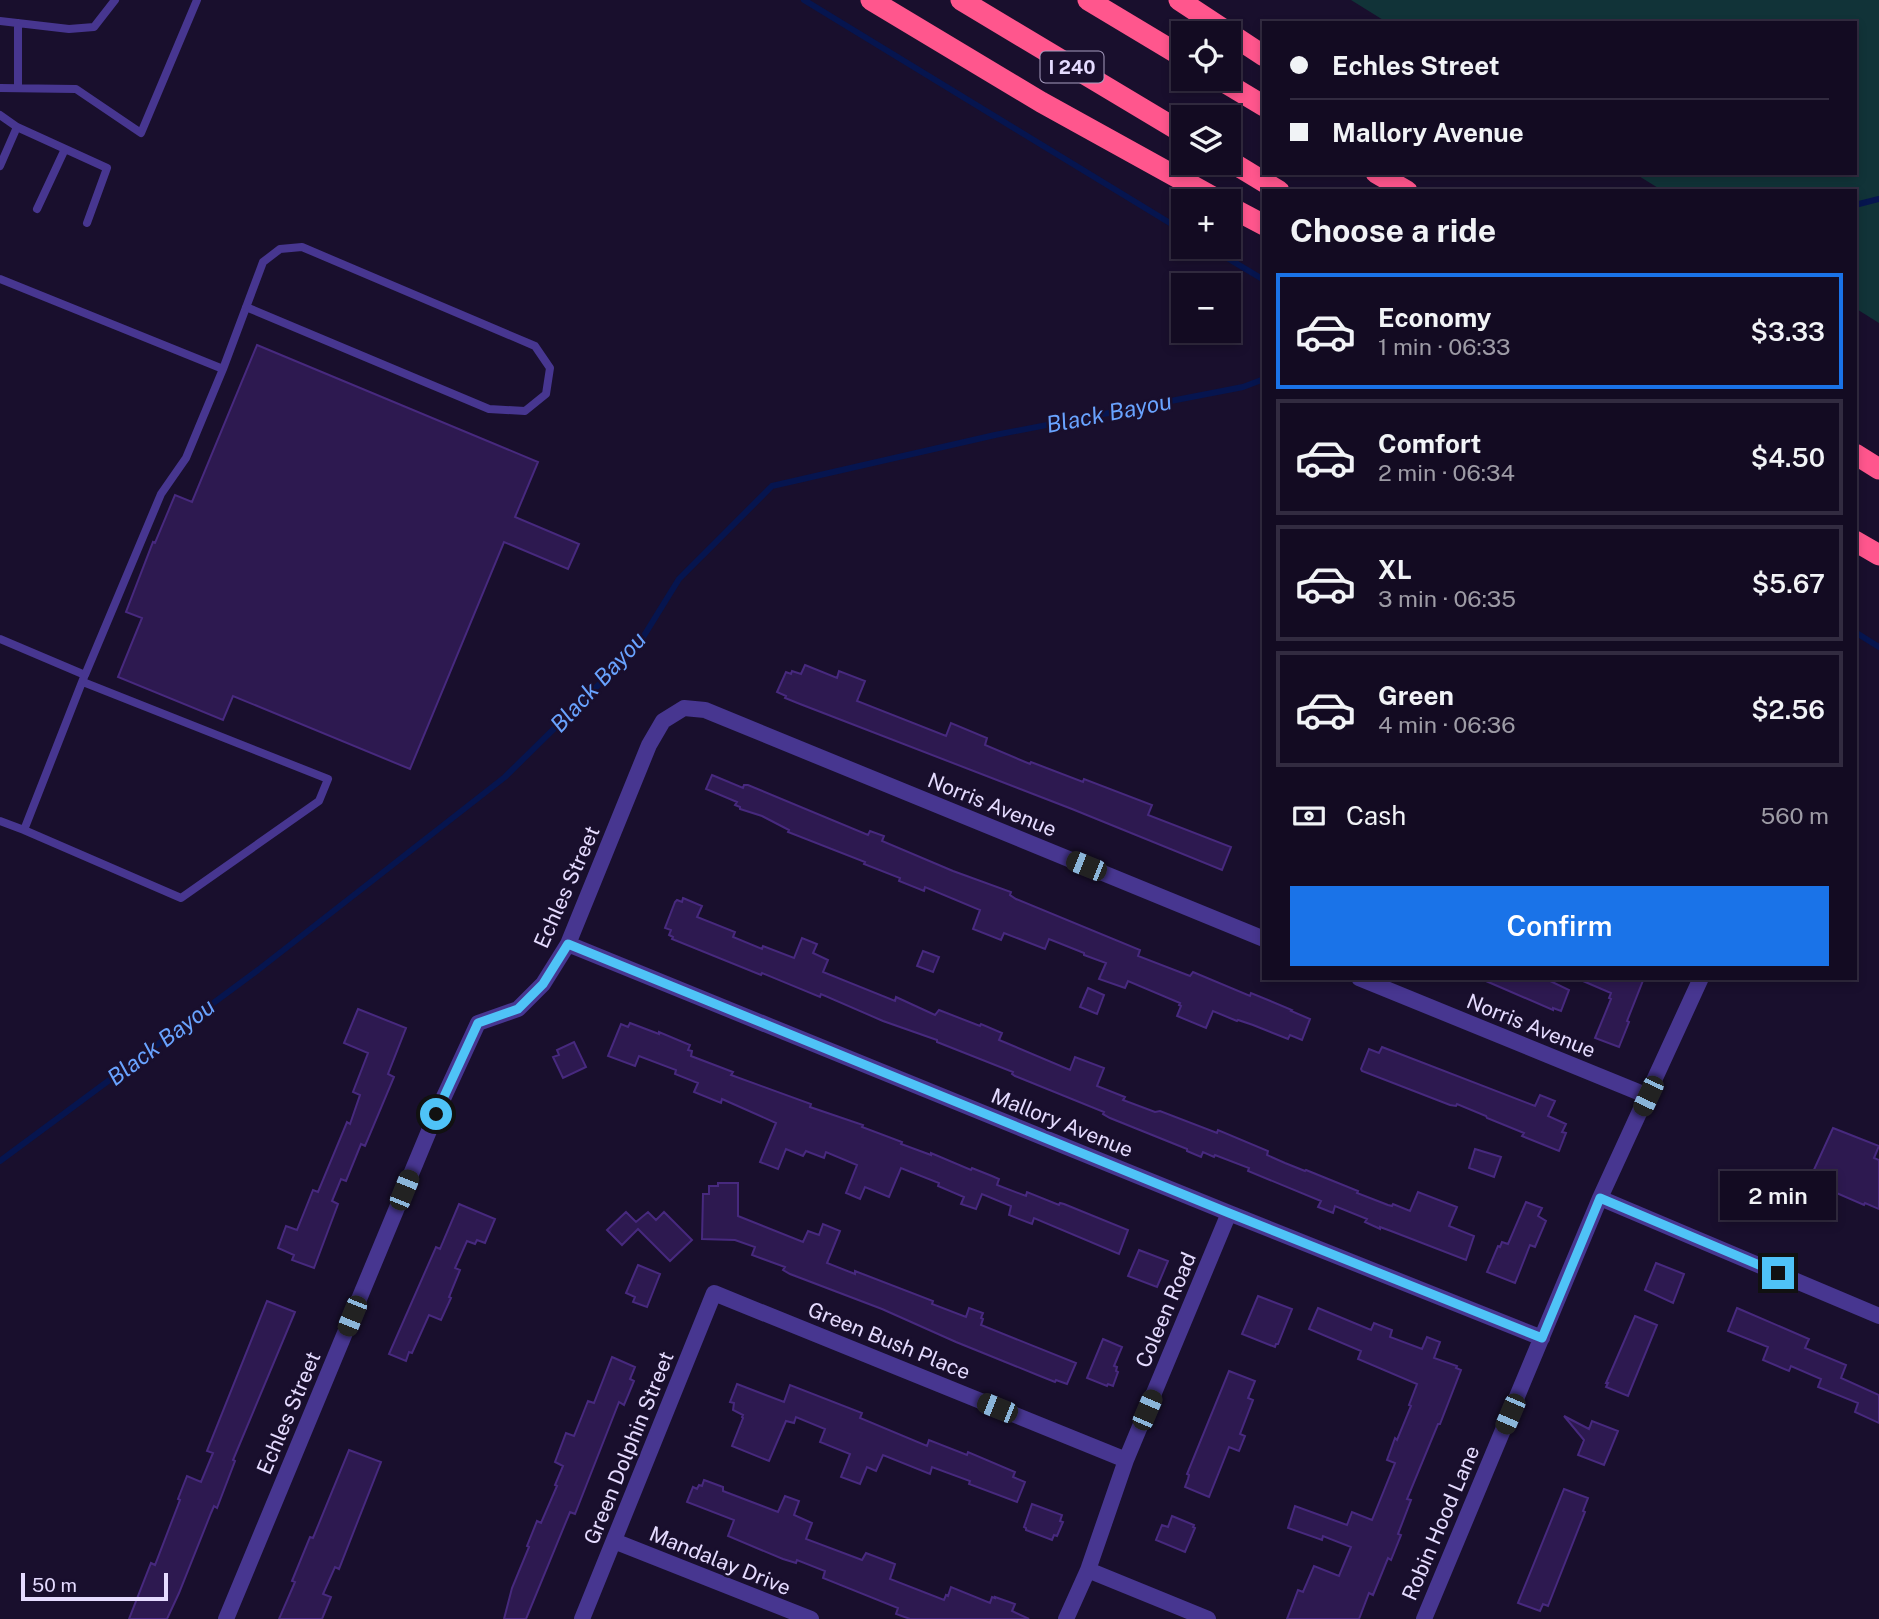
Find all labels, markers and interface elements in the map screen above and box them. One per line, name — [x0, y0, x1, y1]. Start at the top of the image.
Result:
map controls — [1171, 21, 1241, 343]
button: locate — [1171, 21, 1241, 91]
text: Echles Street — [1332, 50, 1500, 81]
road number: I 240 — [1040, 52, 1104, 82]
button: layers — [1171, 105, 1241, 175]
text: Mallory Avenue — [1332, 117, 1524, 148]
button: + — [1171, 189, 1241, 259]
text: Choose a ride — [1290, 212, 1496, 249]
button: − — [1171, 273, 1241, 343]
icon: car — [1294, 300, 1357, 363]
text: Economy — [1378, 302, 1491, 333]
text: $3.33 — [1751, 316, 1825, 347]
text: 1 min · 06:33 — [1378, 333, 1511, 360]
water label: Black Bayou — [1044, 387, 1174, 438]
icon: car — [1294, 426, 1357, 489]
text: Comfort — [1378, 428, 1481, 459]
text: $4.50 — [1751, 442, 1825, 473]
text: 2 min · 06:34 — [1378, 459, 1515, 486]
icon: car — [1294, 552, 1357, 615]
text: XL — [1378, 554, 1412, 585]
text: $5.67 — [1752, 568, 1825, 599]
text: 3 min · 06:35 — [1378, 585, 1516, 612]
water label: Black Bayou — [544, 626, 651, 737]
icon: car — [1294, 678, 1357, 741]
text: Green — [1378, 680, 1454, 711]
text: $2.56 — [1751, 694, 1825, 725]
text: 4 min · 06:36 — [1378, 711, 1515, 738]
street label: Norris Avenue — [924, 767, 1060, 842]
icon: cash — [1290, 797, 1328, 835]
text: Cash — [1346, 800, 1406, 831]
text: 560 m — [1761, 802, 1829, 829]
street label: Echles Street — [528, 822, 605, 952]
car — [1063, 848, 1110, 884]
button: Confirm — [1290, 886, 1829, 966]
street label: Norris Avenue — [1463, 988, 1599, 1063]
water label: Black Bayou — [102, 993, 220, 1091]
car — [1630, 1073, 1667, 1119]
street label: Mallory Avenue — [988, 1083, 1137, 1162]
route start — [420, 1098, 452, 1130]
car — [387, 1167, 422, 1213]
callout: 2 min — [1720, 1172, 1836, 1220]
text: 2 min — [1748, 1182, 1808, 1209]
street label: Coleen Road — [1130, 1248, 1201, 1371]
route end — [1762, 1257, 1794, 1289]
car — [335, 1293, 370, 1339]
street label: Green Bush Place — [804, 1297, 974, 1385]
street label: Echles Street — [251, 1348, 326, 1478]
street label: Green Dolphin Street — [578, 1348, 679, 1548]
car — [1130, 1387, 1165, 1433]
car — [974, 1390, 1021, 1426]
car — [1493, 1391, 1528, 1437]
street label: Robin Hood Lane — [1397, 1442, 1484, 1604]
street label: Mandalay Drive — [646, 1521, 795, 1600]
scale bar — [21, 1570, 168, 1602]
text: 50 m — [32, 1574, 77, 1596]

